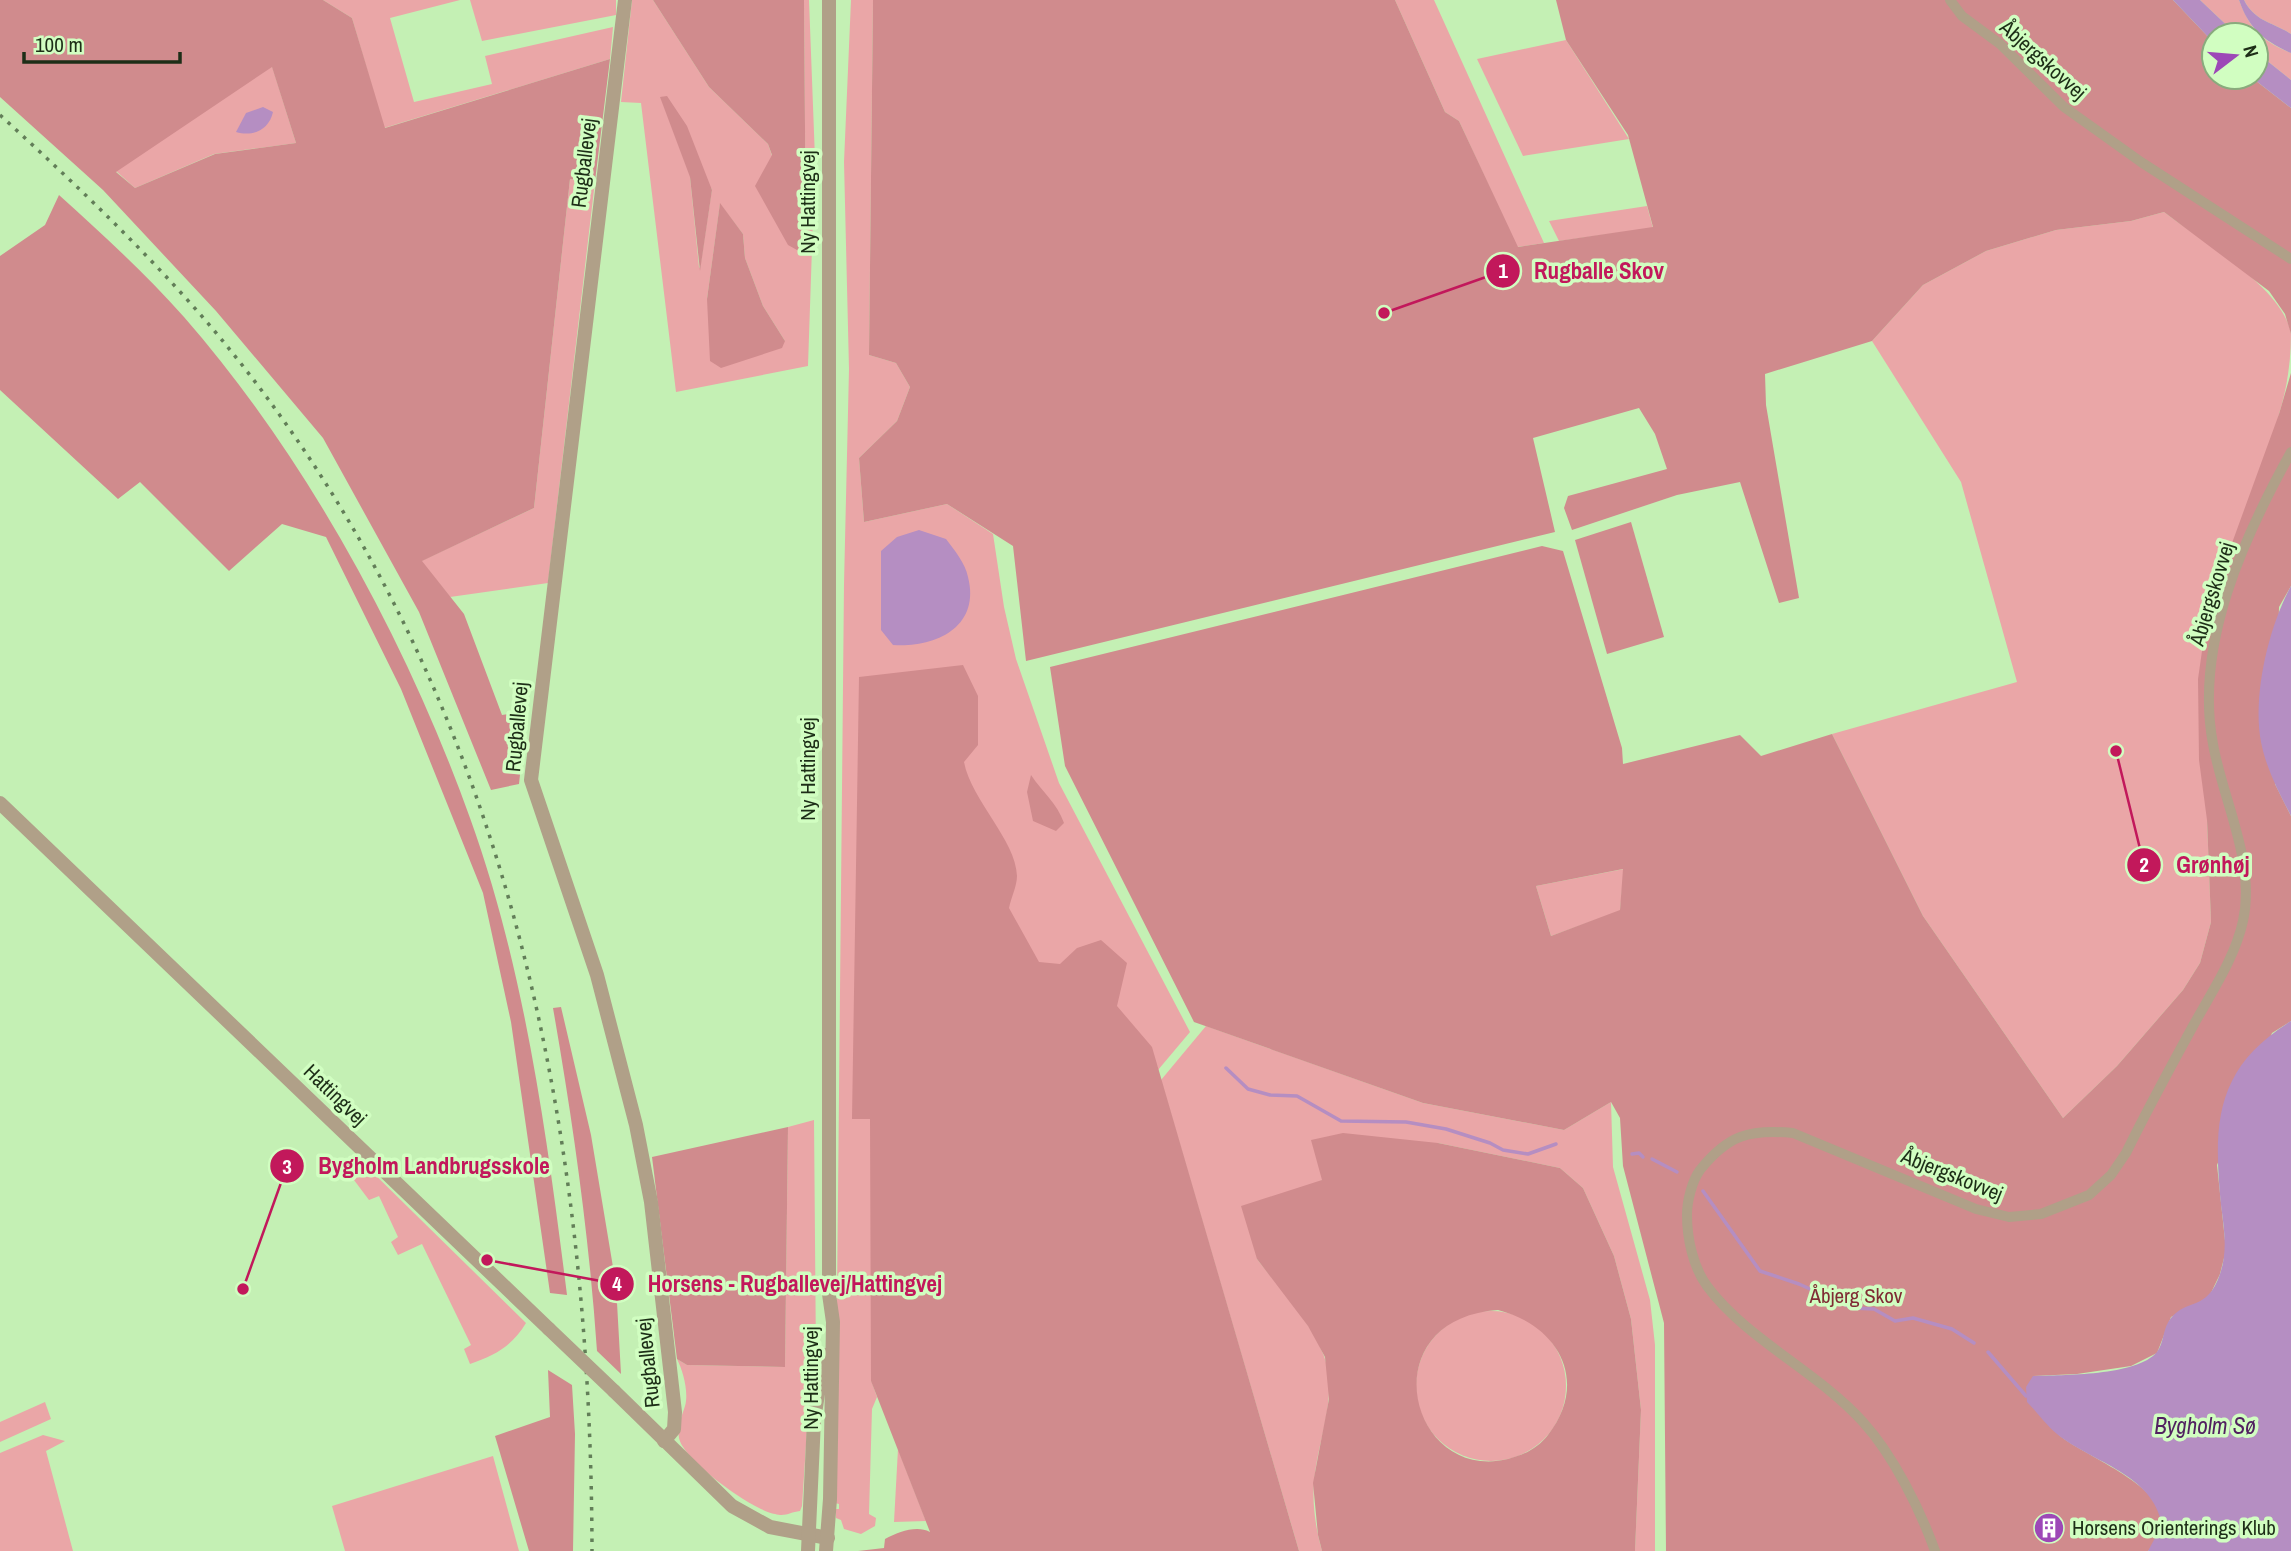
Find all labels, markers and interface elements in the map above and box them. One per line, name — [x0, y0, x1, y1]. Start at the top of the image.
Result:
street label: Åbjergskovvej — [1993, 12, 2093, 106]
scale bar — [24, 21, 180, 65]
north arrow — [2200, 21, 2270, 91]
text: 100 m — [35, 30, 83, 59]
text: N — [2237, 42, 2265, 60]
street label: Rugballevej — [564, 117, 603, 209]
street label: Ny Hattingvej — [793, 150, 822, 254]
callout: Rugballe Skov — [1485, 249, 1678, 293]
text: Rugballe Skov — [1534, 255, 1664, 286]
text: 1 — [1498, 256, 1508, 285]
street label: Åbjergskovvej — [2182, 538, 2241, 650]
street label: Rugballevej — [498, 681, 535, 773]
street label: Ny Hattingvej — [793, 717, 822, 821]
callout: Grønhøj — [2127, 843, 2263, 887]
text: Grønhøj — [2176, 849, 2250, 880]
text: 2 — [2139, 850, 2149, 879]
street label: Hattingvej — [297, 1057, 373, 1132]
street label: Åbjergskovvej — [1896, 1141, 2007, 1208]
callout: Bygholm Landbrugsskole — [269, 1144, 564, 1188]
text: Bygholm Landbrugsskole — [318, 1150, 550, 1181]
text: 3 — [282, 1152, 292, 1181]
callout: Horsens - Rugballevej/Hattingvej — [599, 1262, 957, 1306]
text: Horsens - Rugballevej/Hattingvej — [648, 1268, 942, 1299]
text: 4 — [612, 1269, 622, 1298]
park label: Åbjerg Skov — [1809, 1281, 1903, 1310]
street label: Rugballevej — [628, 1317, 667, 1409]
street label: Ny Hattingvej — [796, 1326, 825, 1430]
water label: Bygholm Sø — [2154, 1410, 2256, 1441]
building icon: Horsens Orienterings Klub — [2032, 1511, 2066, 1545]
place label: Horsens Orienterings Klub — [2072, 1513, 2276, 1542]

